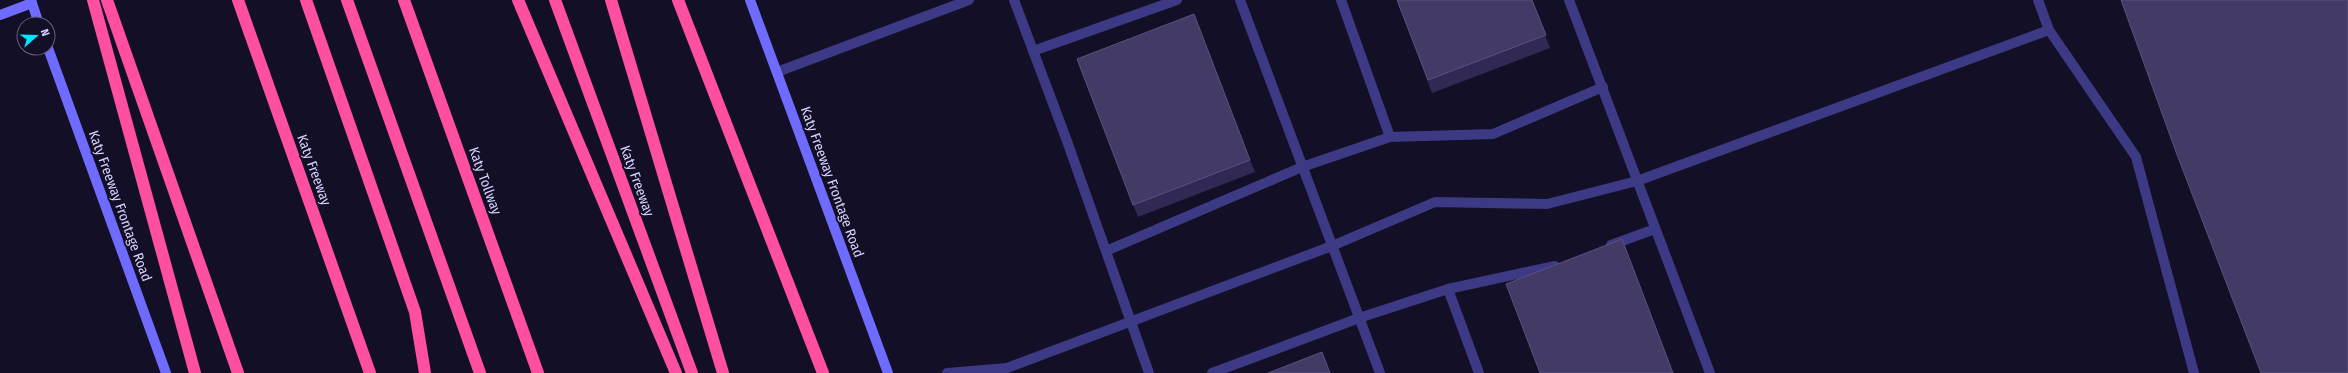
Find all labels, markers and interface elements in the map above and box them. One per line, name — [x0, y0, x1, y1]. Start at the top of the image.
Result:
north arrow — [16, 16, 56, 56]
text: N — [38, 27, 52, 38]
street label: Katy Freeway Frontage Road — [797, 104, 867, 260]
street label: Katy Freeway Frontage Road — [85, 128, 155, 284]
street label: Katy Freeway — [293, 132, 335, 208]
street label: Katy Freeway — [616, 143, 658, 219]
street label: Katy Tollway — [465, 145, 505, 218]

